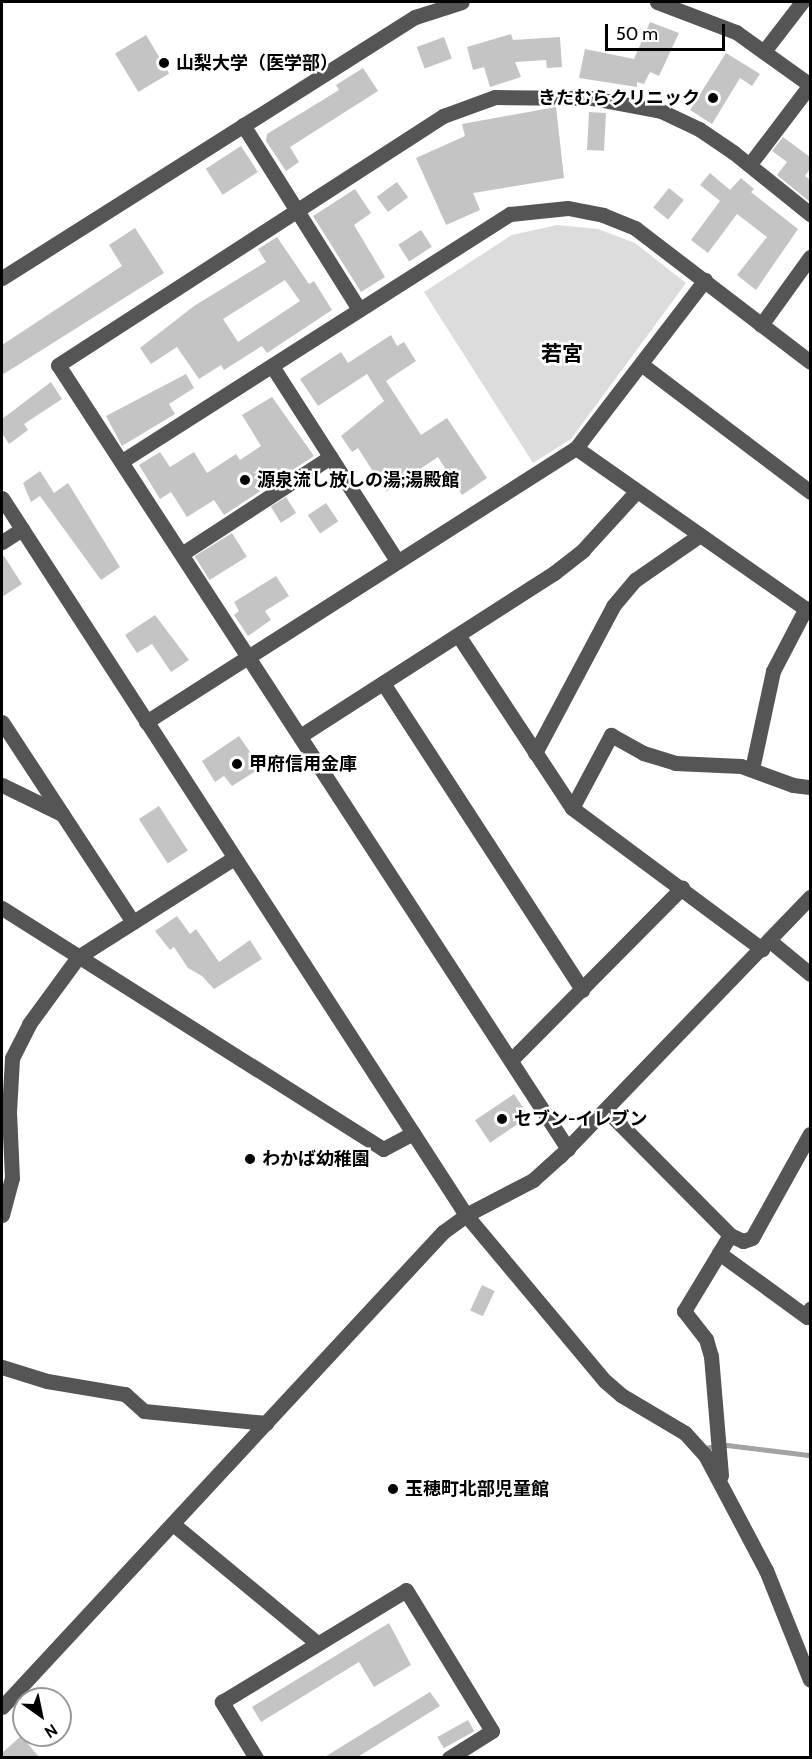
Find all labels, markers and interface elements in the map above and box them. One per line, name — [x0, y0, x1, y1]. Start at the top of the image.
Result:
scale bar — [608, 12, 728, 50]
text: 50 m — [616, 23, 658, 45]
place label: 山梨大学（医学部） — [176, 52, 338, 74]
marker: 山梨大学（医学部） — [157, 56, 171, 70]
place label: きたむらクリニック — [538, 87, 700, 109]
marker: きたむらクリニック — [704, 89, 722, 107]
district label: 若宮 — [541, 341, 583, 367]
place label: 源泉流し放しの湯;湯殿館 — [257, 469, 459, 491]
marker: 源泉流し放しの湯;湯殿館 — [238, 473, 252, 487]
place label: 甲府信用金庫 — [249, 753, 357, 775]
marker: 甲府信用金庫 — [230, 757, 244, 771]
place label: セブン-イレブン — [514, 1108, 648, 1130]
marker: セブン-イレブン — [495, 1112, 509, 1126]
place label: わかば幼稚園 — [262, 1148, 370, 1170]
marker: わかば幼稚園 — [243, 1152, 257, 1166]
place label: 玉穂町北部児童館 — [405, 1478, 549, 1500]
marker: 玉穂町北部児童館 — [386, 1482, 400, 1496]
north arrow — [12, 1687, 72, 1747]
text: N — [41, 1720, 61, 1742]

